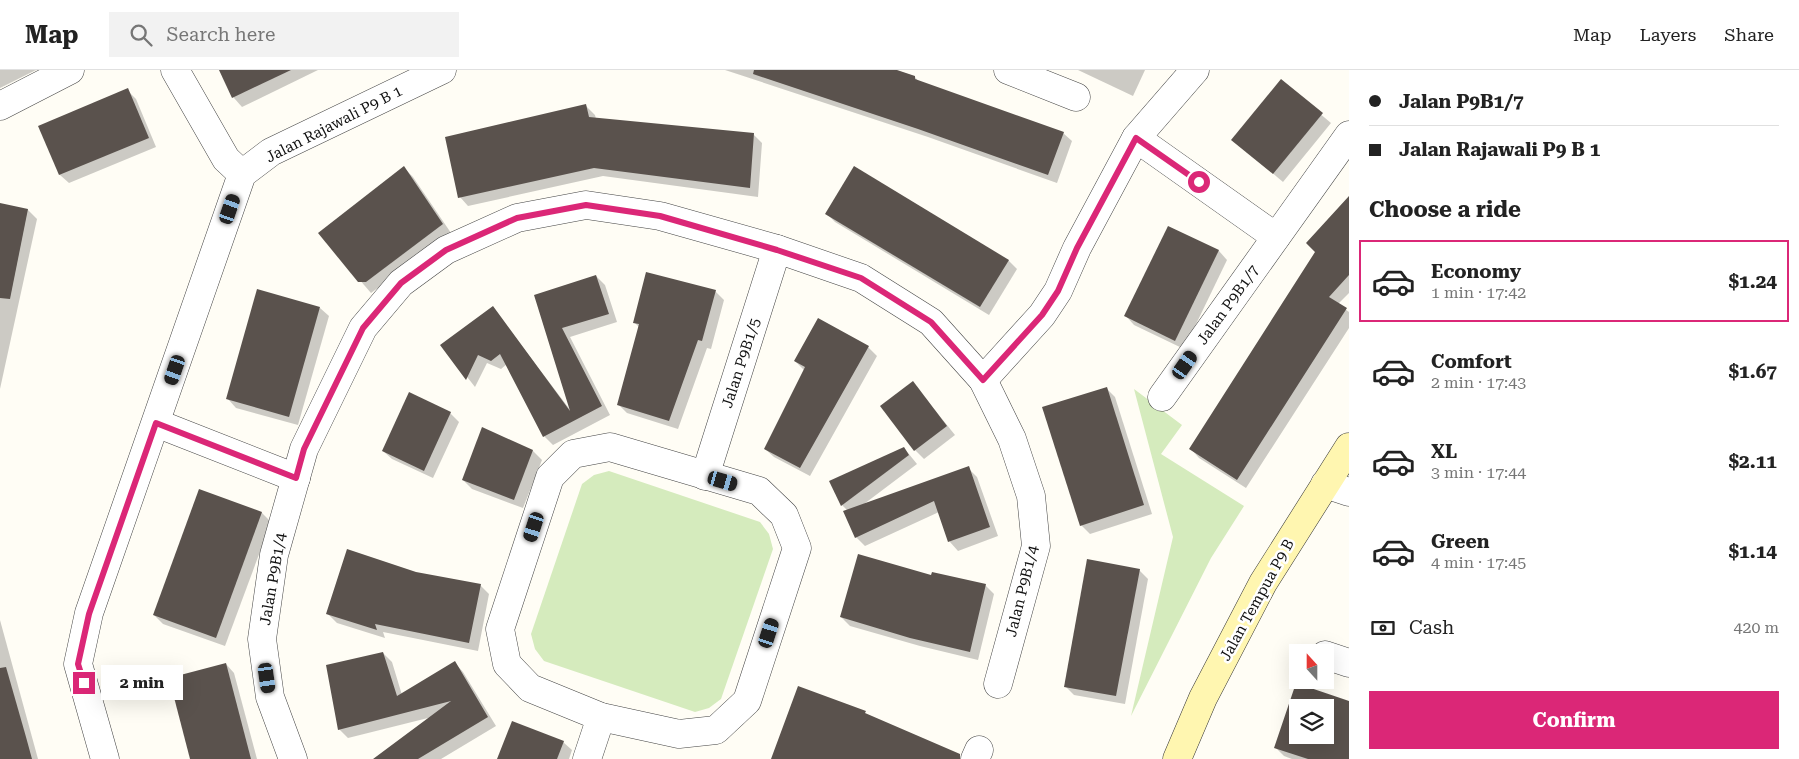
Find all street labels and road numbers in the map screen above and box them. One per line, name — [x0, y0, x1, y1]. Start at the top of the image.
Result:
street label: Jalan Rajawali P9 B 1 — [263, 82, 405, 166]
street label: Jalan P9B1/7 — [1193, 262, 1263, 348]
street label: Jalan P9B1/5 — [718, 316, 764, 410]
street label: Jalan P9B1/4 — [256, 531, 290, 627]
street label: Jalan Tempua P9 B — [1216, 536, 1298, 664]
street label: Jalan P9B1/4 — [1002, 543, 1042, 639]

